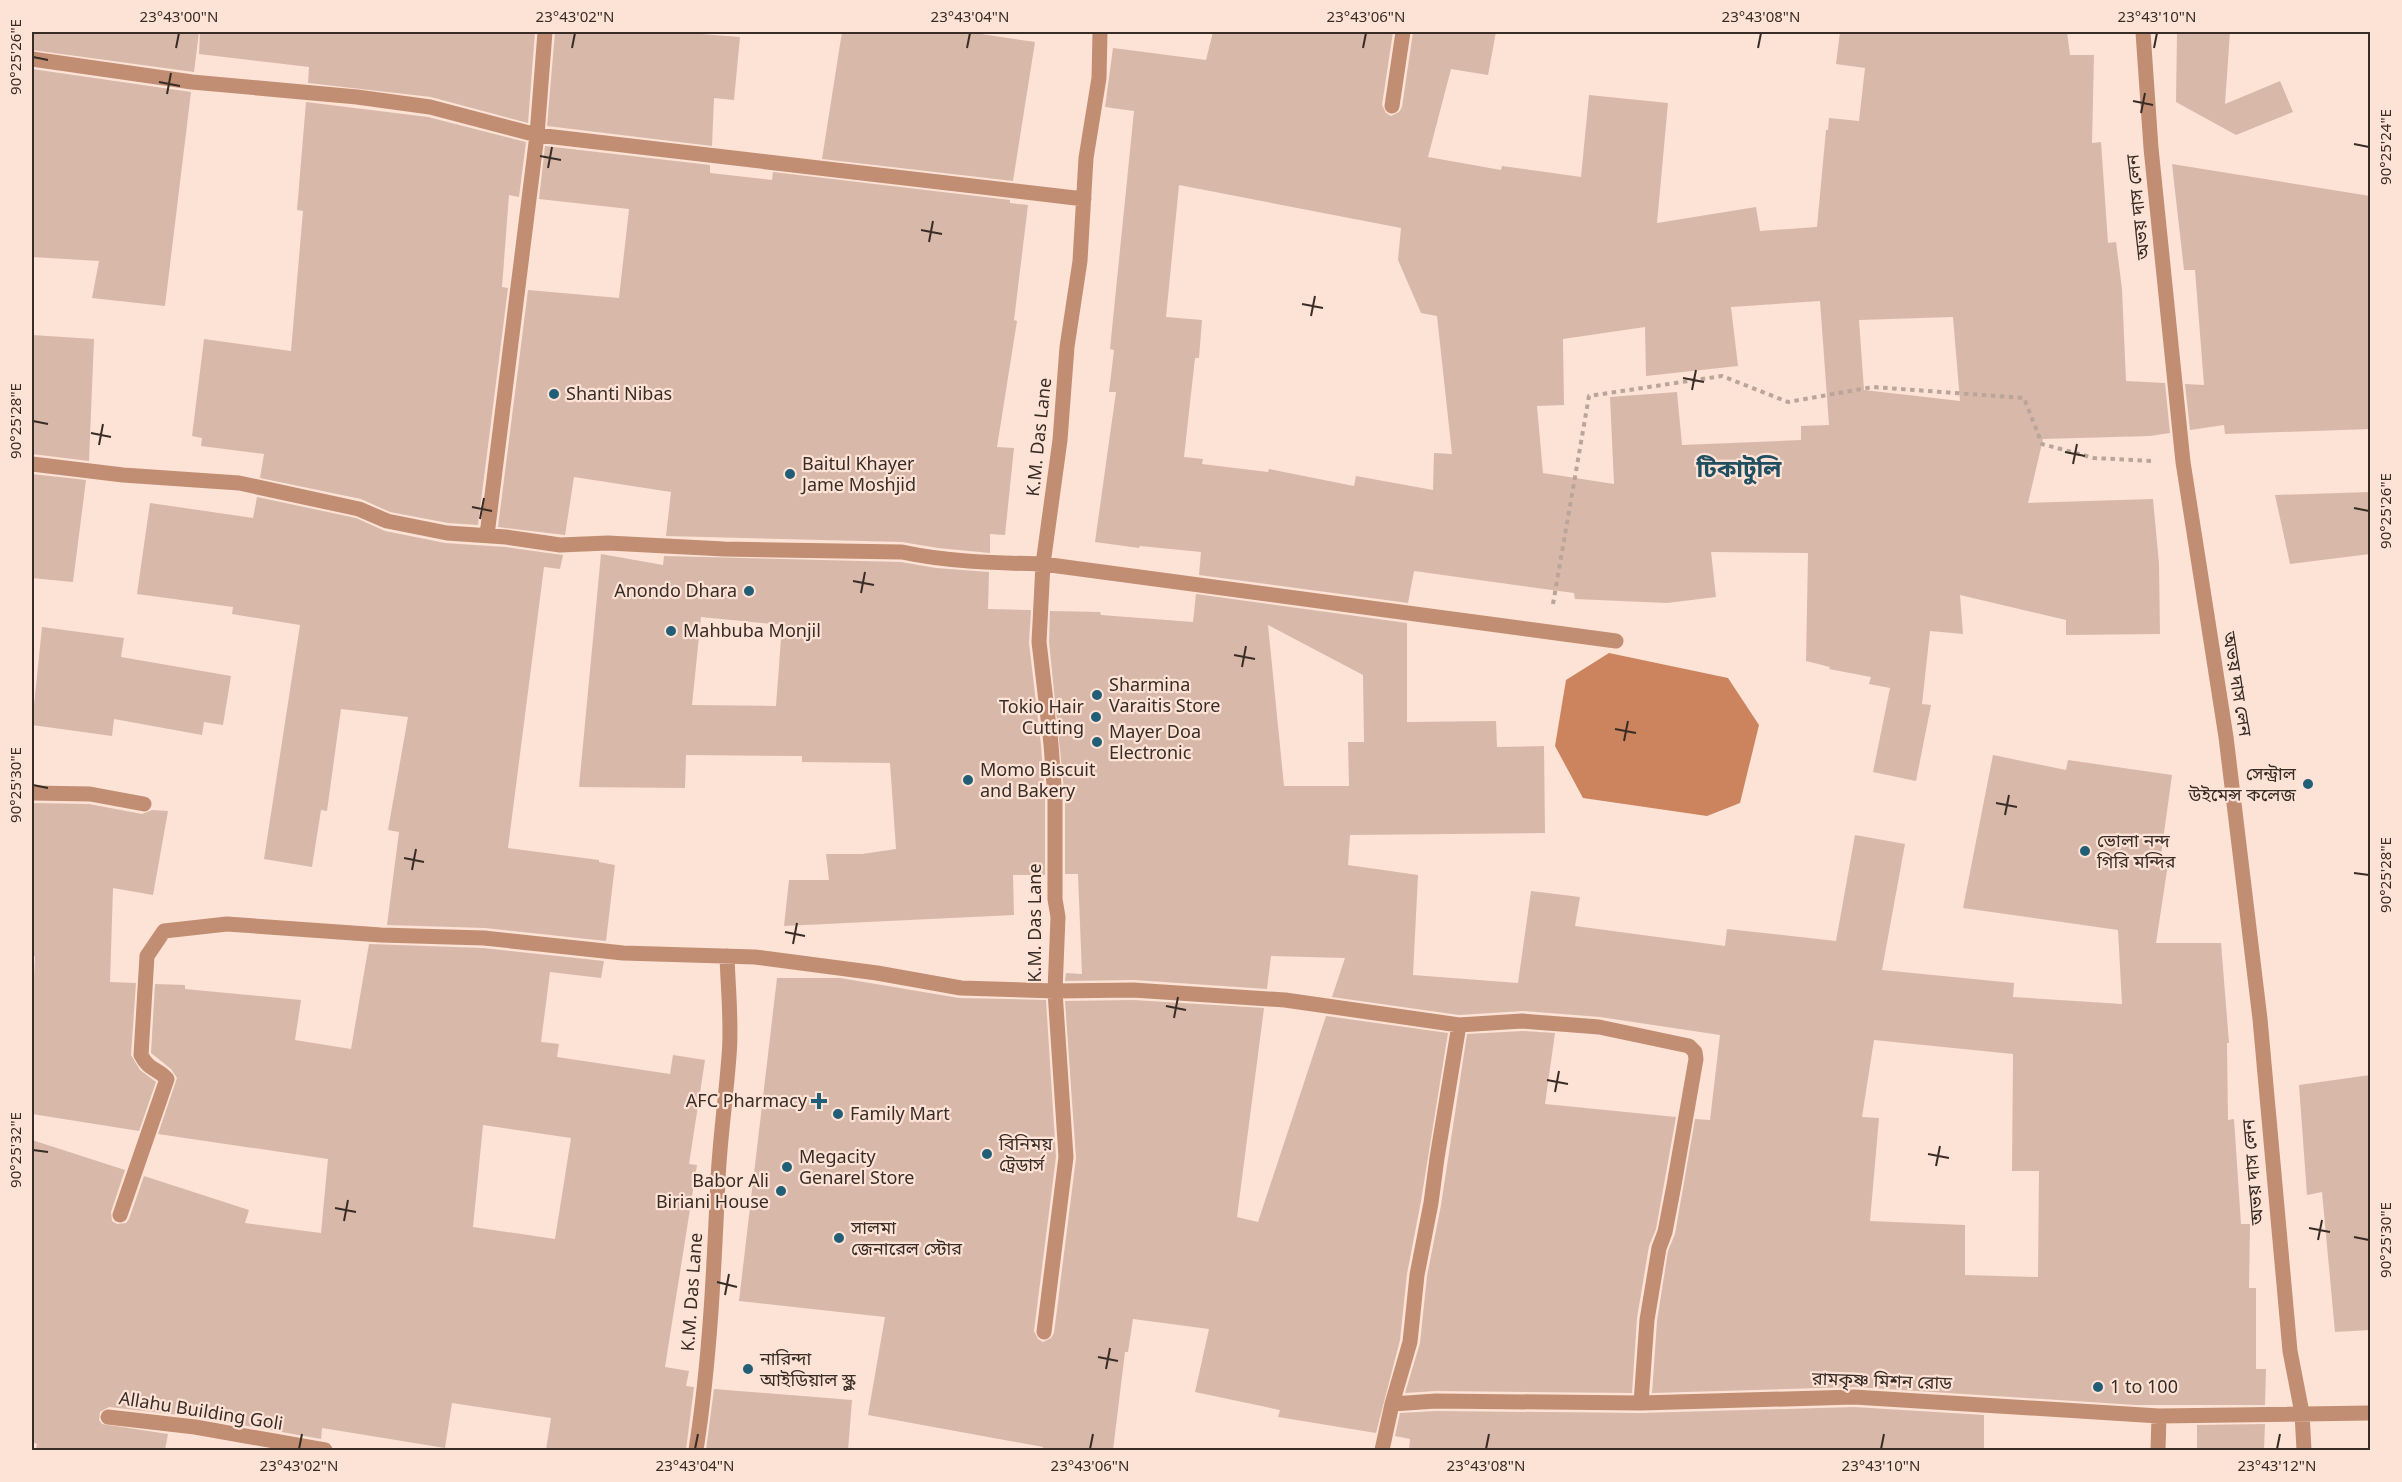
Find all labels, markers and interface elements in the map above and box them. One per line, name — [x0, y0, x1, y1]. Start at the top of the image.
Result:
text: 23°43'00"N — [140, 6, 218, 26]
text: 23°43'02"N — [536, 6, 614, 26]
text: 23°43'04"N — [931, 6, 1009, 26]
text: 23°43'06"N — [1327, 6, 1405, 26]
text: 23°43'08"N — [1722, 6, 1800, 26]
text: 23°43'10"N — [2118, 6, 2196, 26]
text: 90°25'26"E — [5, 19, 25, 95]
text: 90°25'24"E — [2375, 109, 2395, 185]
street label: অভয় দাস লেন — [2119, 152, 2155, 262]
street label: K.M. Das Lane — [1020, 376, 1056, 497]
place label: Shanti Nibas — [566, 381, 672, 405]
text: 90°25'28"E — [5, 383, 25, 459]
marker: Shanti Nibas — [547, 387, 561, 401]
place label: Baitul Khayer Jame Moshjid — [800, 451, 916, 496]
district label: টিকাটুলি — [1696, 451, 1782, 485]
marker: Baitul Khayer Jame Moshjid — [783, 467, 797, 481]
text: 90°25'26"E — [2375, 473, 2395, 549]
place label: Anondo Dhara — [614, 578, 737, 602]
marker: Anondo Dhara — [742, 584, 756, 598]
place label: Mahbuba Monjil — [683, 618, 821, 642]
marker: Mahbuba Monjil — [664, 624, 678, 638]
street label: অভয় দাস লেন — [2218, 629, 2258, 739]
place label: Sharmina Varaitis Store — [1109, 672, 1220, 717]
marker: Sharmina Varaitis Store — [1090, 688, 1104, 702]
place label: Tokio Hair Cutting — [999, 694, 1085, 739]
marker: Tokio Hair Cutting — [1089, 710, 1103, 724]
place label: Mayer Doa Electronic — [1109, 719, 1201, 764]
marker: Mayer Doa Electronic — [1090, 735, 1104, 749]
text: 90°25'30"E — [5, 747, 25, 823]
place label: Momo Biscuit and Bakery — [980, 757, 1096, 802]
place label: সেন্ট্রাল উইমেন্স কলেজ — [2187, 761, 2297, 806]
marker: Momo Biscuit and Bakery — [961, 773, 975, 787]
marker: সেন্ট্রাল উইমেন্স কলেজ — [2301, 777, 2315, 791]
place label: ভোলা নন্দ গিরি মন্দির — [2096, 828, 2176, 873]
text: 90°25'28"E — [2375, 837, 2395, 913]
marker: ভোলা নন্দ গিরি মন্দির — [2078, 844, 2092, 858]
street label: K.M. Das Lane — [1022, 863, 1046, 983]
place label: AFC Pharmacy — [686, 1088, 808, 1112]
marker: AFC Pharmacy — [812, 1094, 826, 1108]
place label: Family Mart — [850, 1101, 950, 1125]
marker: Family Mart — [831, 1107, 845, 1121]
text: 90°25'32"E — [5, 1112, 25, 1188]
street label: অভয় দাস লেন — [2235, 1117, 2269, 1227]
place label: বিনিময় ট্রেডার্স — [998, 1131, 1053, 1176]
place label: Megacity Genarel Store — [799, 1144, 915, 1189]
marker: বিনিময় ট্রেডার্স — [980, 1147, 994, 1161]
marker: Megacity Genarel Store — [780, 1160, 794, 1174]
place label: Babor Ali Biriani House — [656, 1168, 769, 1213]
marker: Babor Ali Biriani House — [774, 1184, 788, 1198]
text: 90°25'30"E — [2375, 1202, 2395, 1278]
place label: সালমা জেনারেল স্টোর — [850, 1215, 962, 1260]
marker: সালমা জেনারেল স্টোর — [832, 1231, 846, 1245]
street label: K.M. Das Lane — [675, 1232, 707, 1352]
place label: নারিন্দা আইডিয়াল স্কুল — [759, 1346, 856, 1392]
marker: নারিন্দা আইডিয়াল স্কুল — [741, 1362, 755, 1376]
street label: রামকৃষ্ণ মিশন রোড — [1811, 1366, 1953, 1394]
place label: 1 to 100 — [2110, 1374, 2178, 1398]
marker: 1 to 100 — [2091, 1380, 2105, 1394]
street label: Allahu Building Goli — [117, 1385, 285, 1435]
text: 23°43'02"N — [260, 1455, 338, 1475]
text: 23°43'04"N — [656, 1455, 734, 1475]
text: 23°43'06"N — [1051, 1455, 1129, 1475]
text: 23°43'08"N — [1447, 1455, 1525, 1475]
text: 23°43'10"N — [1842, 1455, 1920, 1475]
text: 23°43'12"N — [2238, 1455, 2316, 1475]

